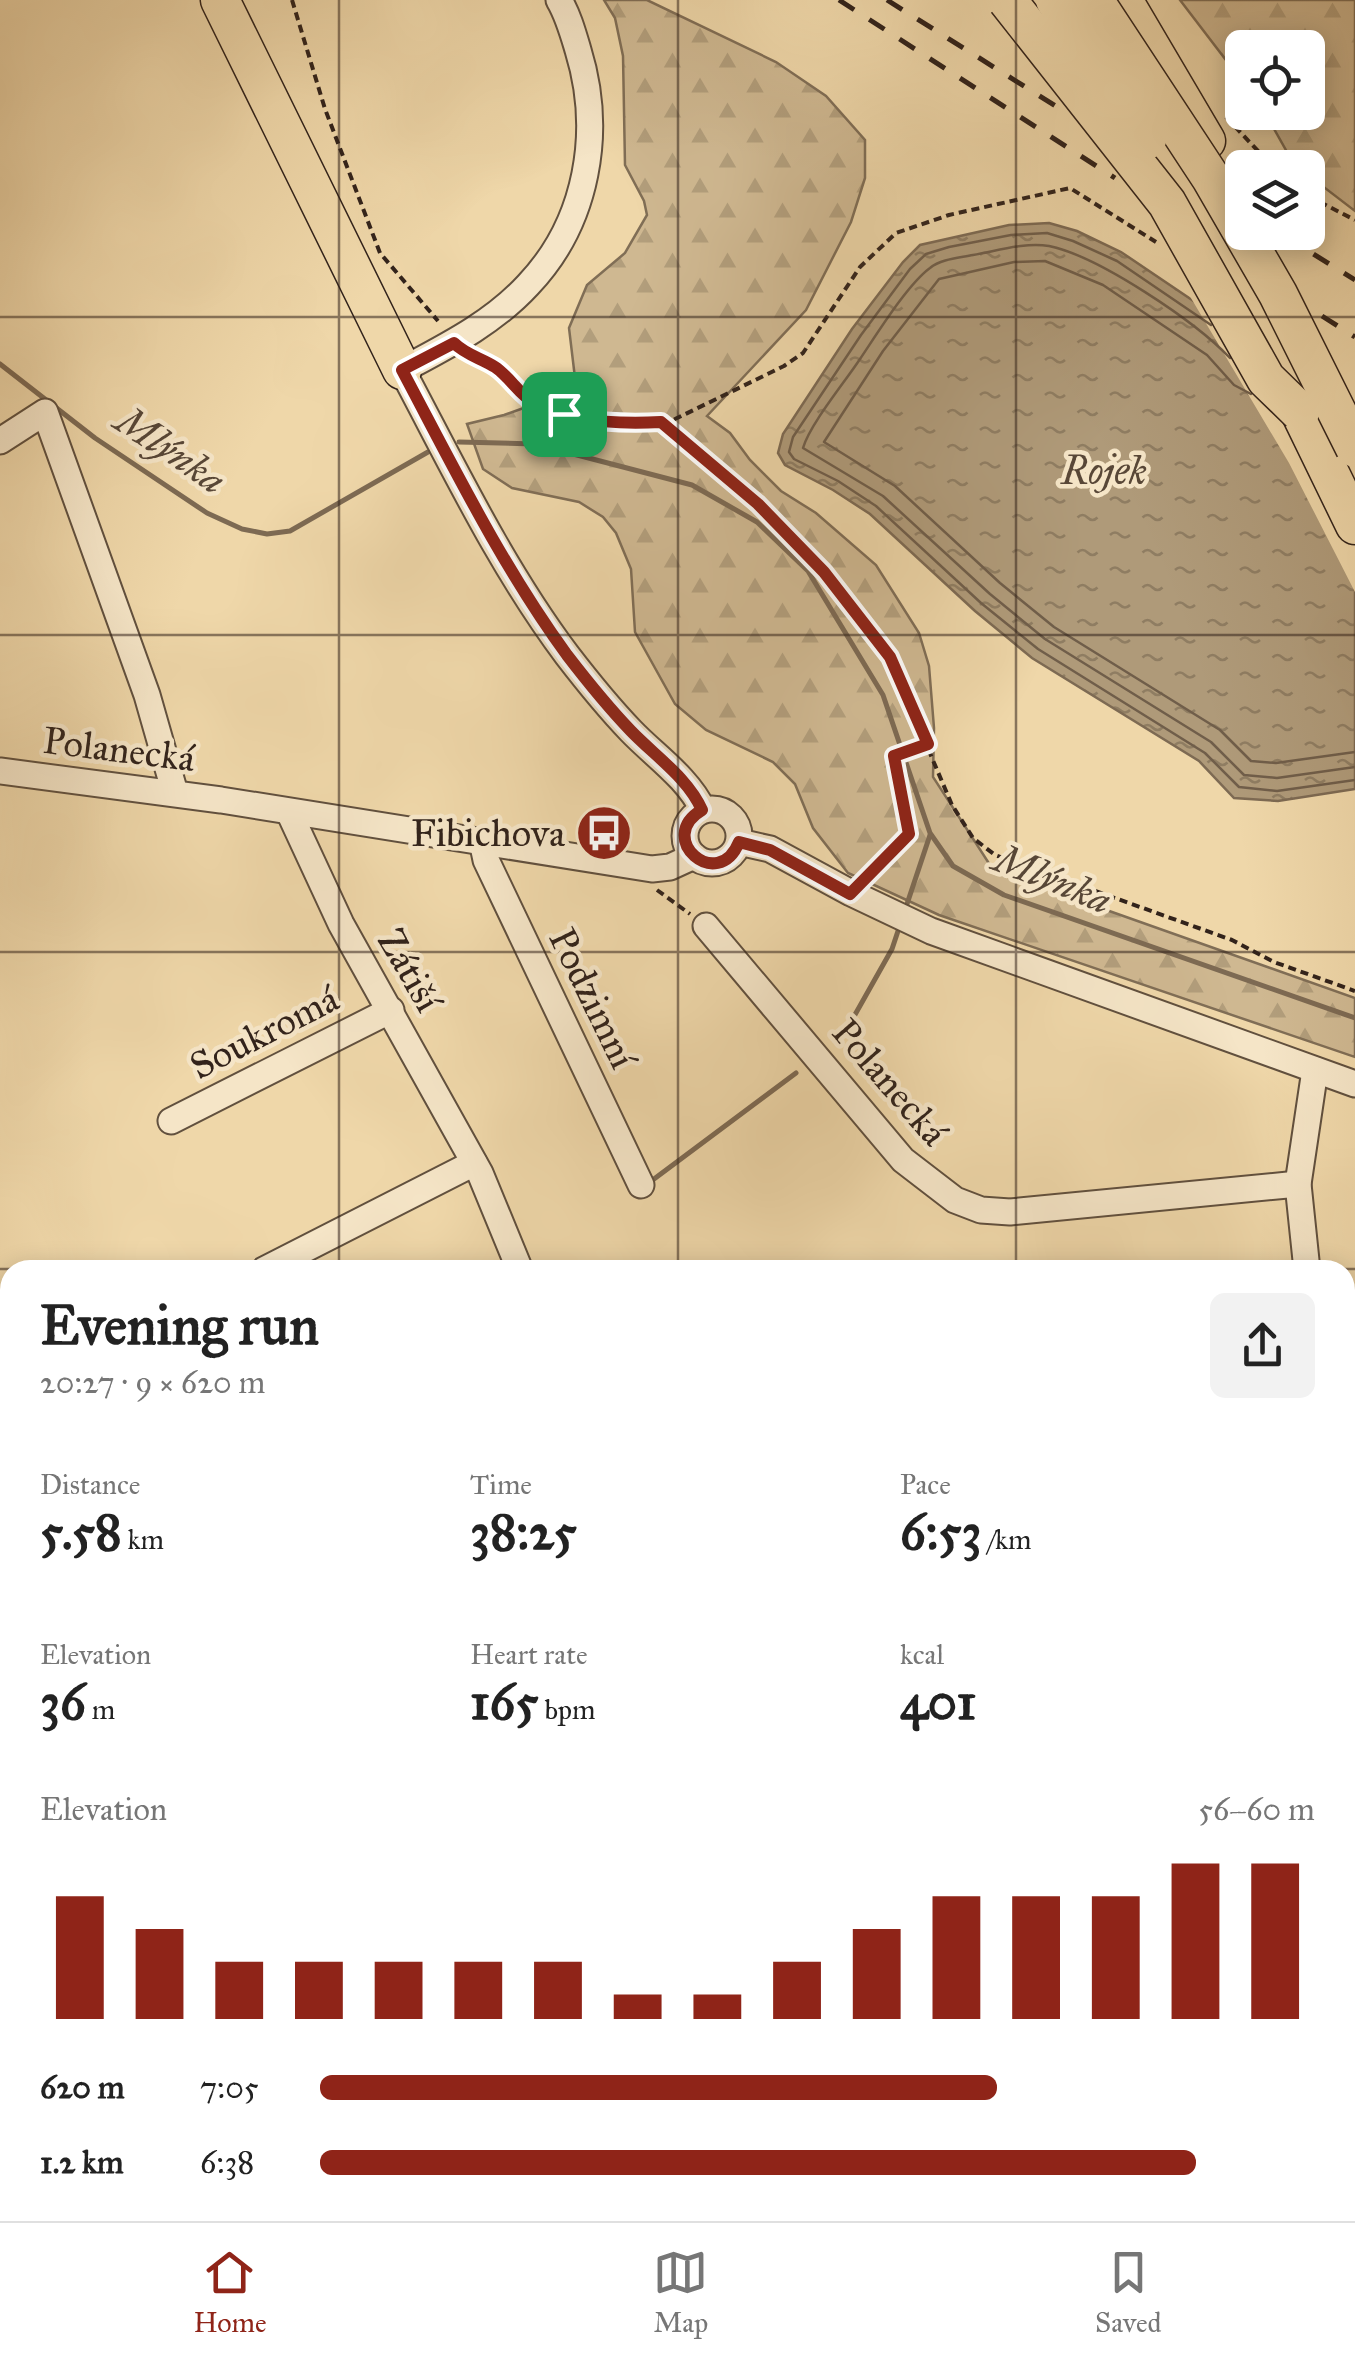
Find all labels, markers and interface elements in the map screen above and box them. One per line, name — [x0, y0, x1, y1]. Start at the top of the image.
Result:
map controls — [1225, 30, 1325, 250]
button: locate — [1225, 30, 1325, 130]
button: layers — [1225, 150, 1325, 250]
pin — [522, 372, 607, 457]
icon: arrive — [537, 387, 592, 442]
water label: Mlýnka — [103, 393, 235, 504]
water label: Rojek — [1059, 446, 1147, 495]
street label: Polanecká — [40, 717, 198, 781]
bus stop icon: Fibichova — [574, 803, 634, 863]
place label: Fibichova — [411, 810, 566, 856]
water label: Mlýnka — [984, 832, 1119, 925]
street label: Zátiší — [368, 920, 453, 1021]
street label: Podzimní — [539, 920, 647, 1077]
street label: Soukromá — [182, 975, 347, 1089]
street label: Polanecká — [823, 1009, 958, 1155]
text: Evening run — [40, 1292, 319, 1359]
button: share — [1210, 1293, 1315, 1398]
text: 20:27 · 9 × 620 m — [40, 1363, 265, 1402]
text: Distance — [40, 1467, 140, 1502]
text: Time — [470, 1467, 532, 1502]
text: Pace — [900, 1467, 951, 1502]
text: 5.58 — [40, 1502, 122, 1563]
text: 38:25 — [470, 1502, 577, 1563]
text: 6:53 — [900, 1502, 981, 1563]
text: km — [122, 1522, 164, 1557]
text: /km — [981, 1522, 1032, 1557]
text: Elevation — [40, 1637, 151, 1672]
text: Heart rate — [470, 1637, 588, 1672]
text: kcal — [900, 1637, 944, 1672]
text: 36 — [40, 1672, 86, 1733]
text: 165 — [470, 1672, 538, 1733]
text: 401 — [900, 1672, 976, 1733]
text: m — [86, 1692, 115, 1727]
text: bpm — [538, 1692, 596, 1727]
text: Elevation — [40, 1790, 167, 1829]
text: 56–60 m — [1198, 1790, 1315, 1829]
text: 620 m — [40, 2068, 125, 2107]
text: 7:05 — [200, 2068, 259, 2107]
text: 1.2 km — [40, 2143, 124, 2182]
text: 6:38 — [200, 2143, 254, 2182]
tab: Home — [193, 2245, 267, 2340]
tab: Map — [653, 2245, 708, 2340]
tab: Saved — [1095, 2245, 1162, 2340]

